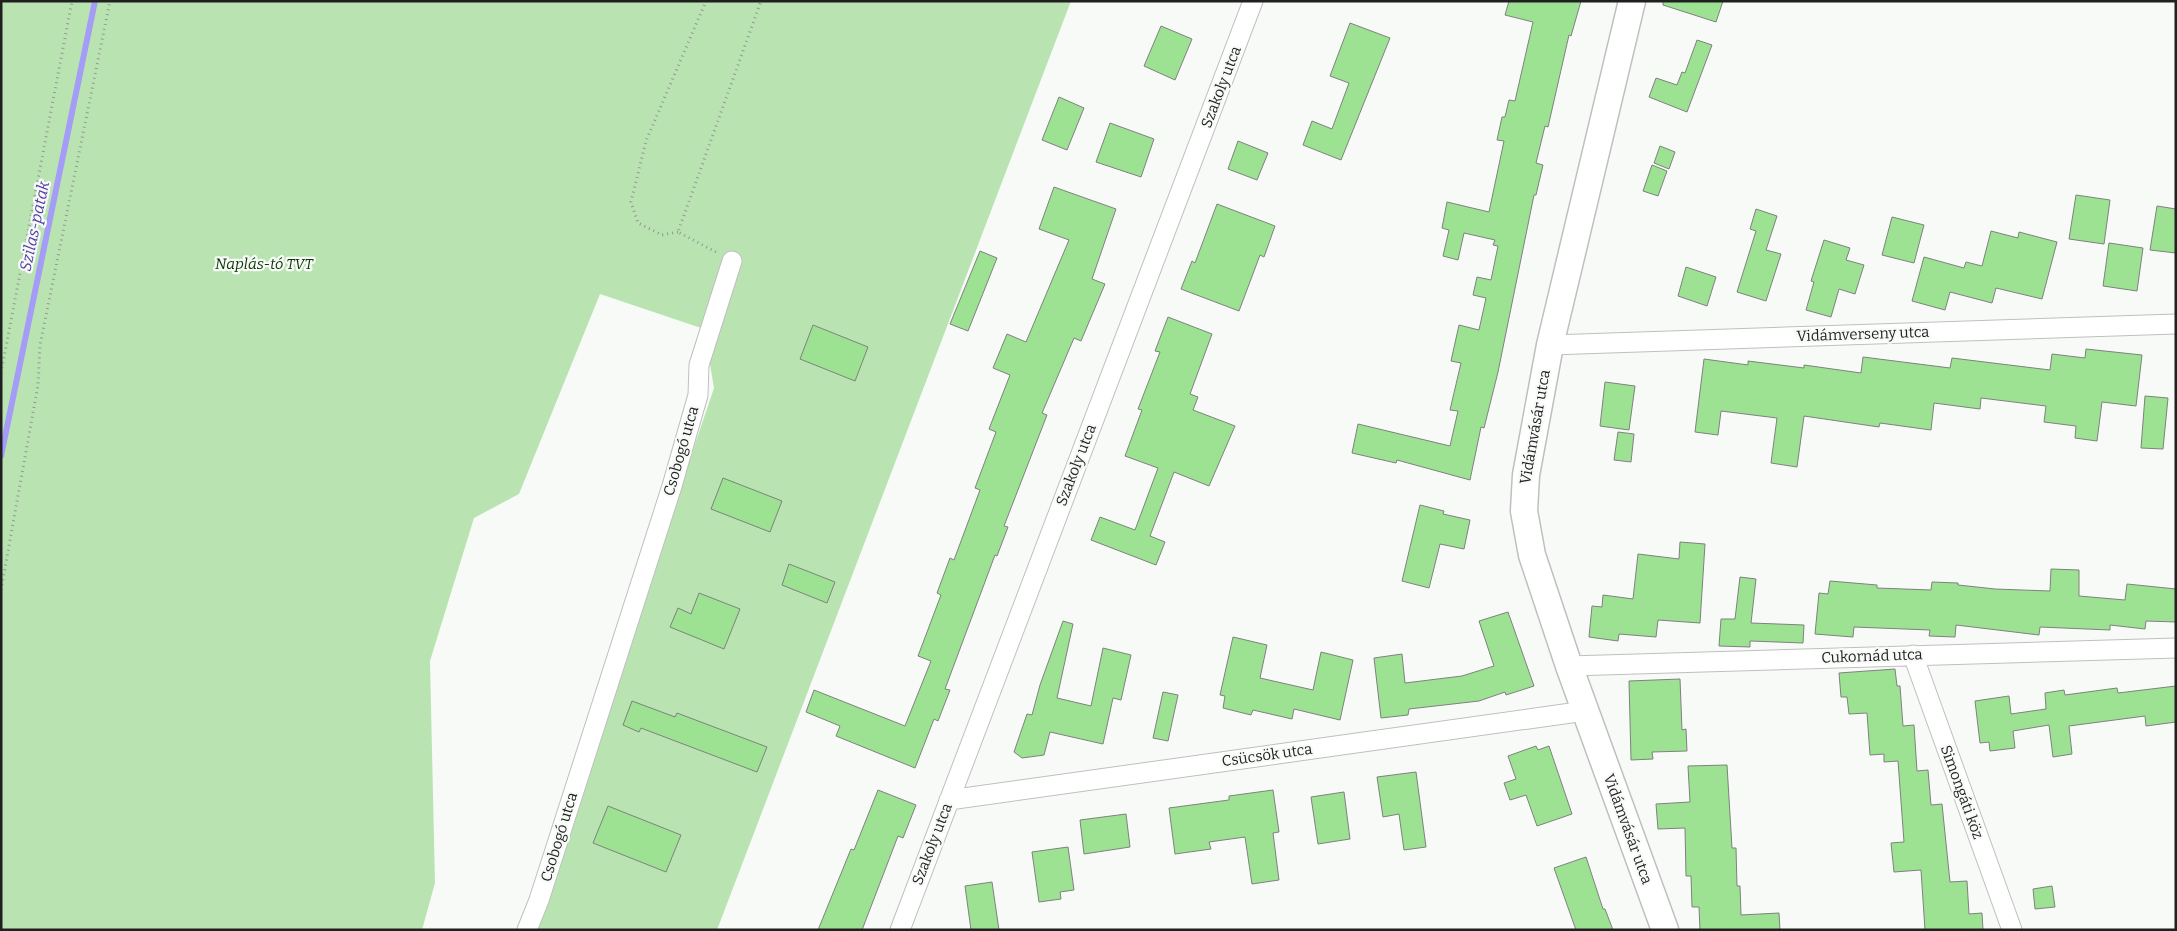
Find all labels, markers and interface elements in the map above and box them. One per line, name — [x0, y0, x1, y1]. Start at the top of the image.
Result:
street label: Szakoly utca — [1197, 44, 1245, 130]
water label: Szilas-patak — [16, 179, 53, 273]
park label: Naplás-tó TVT — [215, 255, 314, 273]
street label: Vidámverseny utca — [1796, 323, 1930, 345]
street label: Vidámvásár utca — [1516, 368, 1554, 486]
street label: Csobogó utca — [660, 404, 702, 498]
street label: Szakoly utca — [1052, 422, 1100, 508]
street label: Cukornád utca — [1821, 645, 1923, 667]
street label: Csücsök utca — [1221, 740, 1313, 770]
street label: Simongáti köz — [1937, 743, 1987, 841]
street label: Vidámvásár utca — [1600, 771, 1656, 887]
street label: Csobogó utca — [537, 790, 581, 884]
street label: Szakoly utca — [908, 801, 956, 887]

